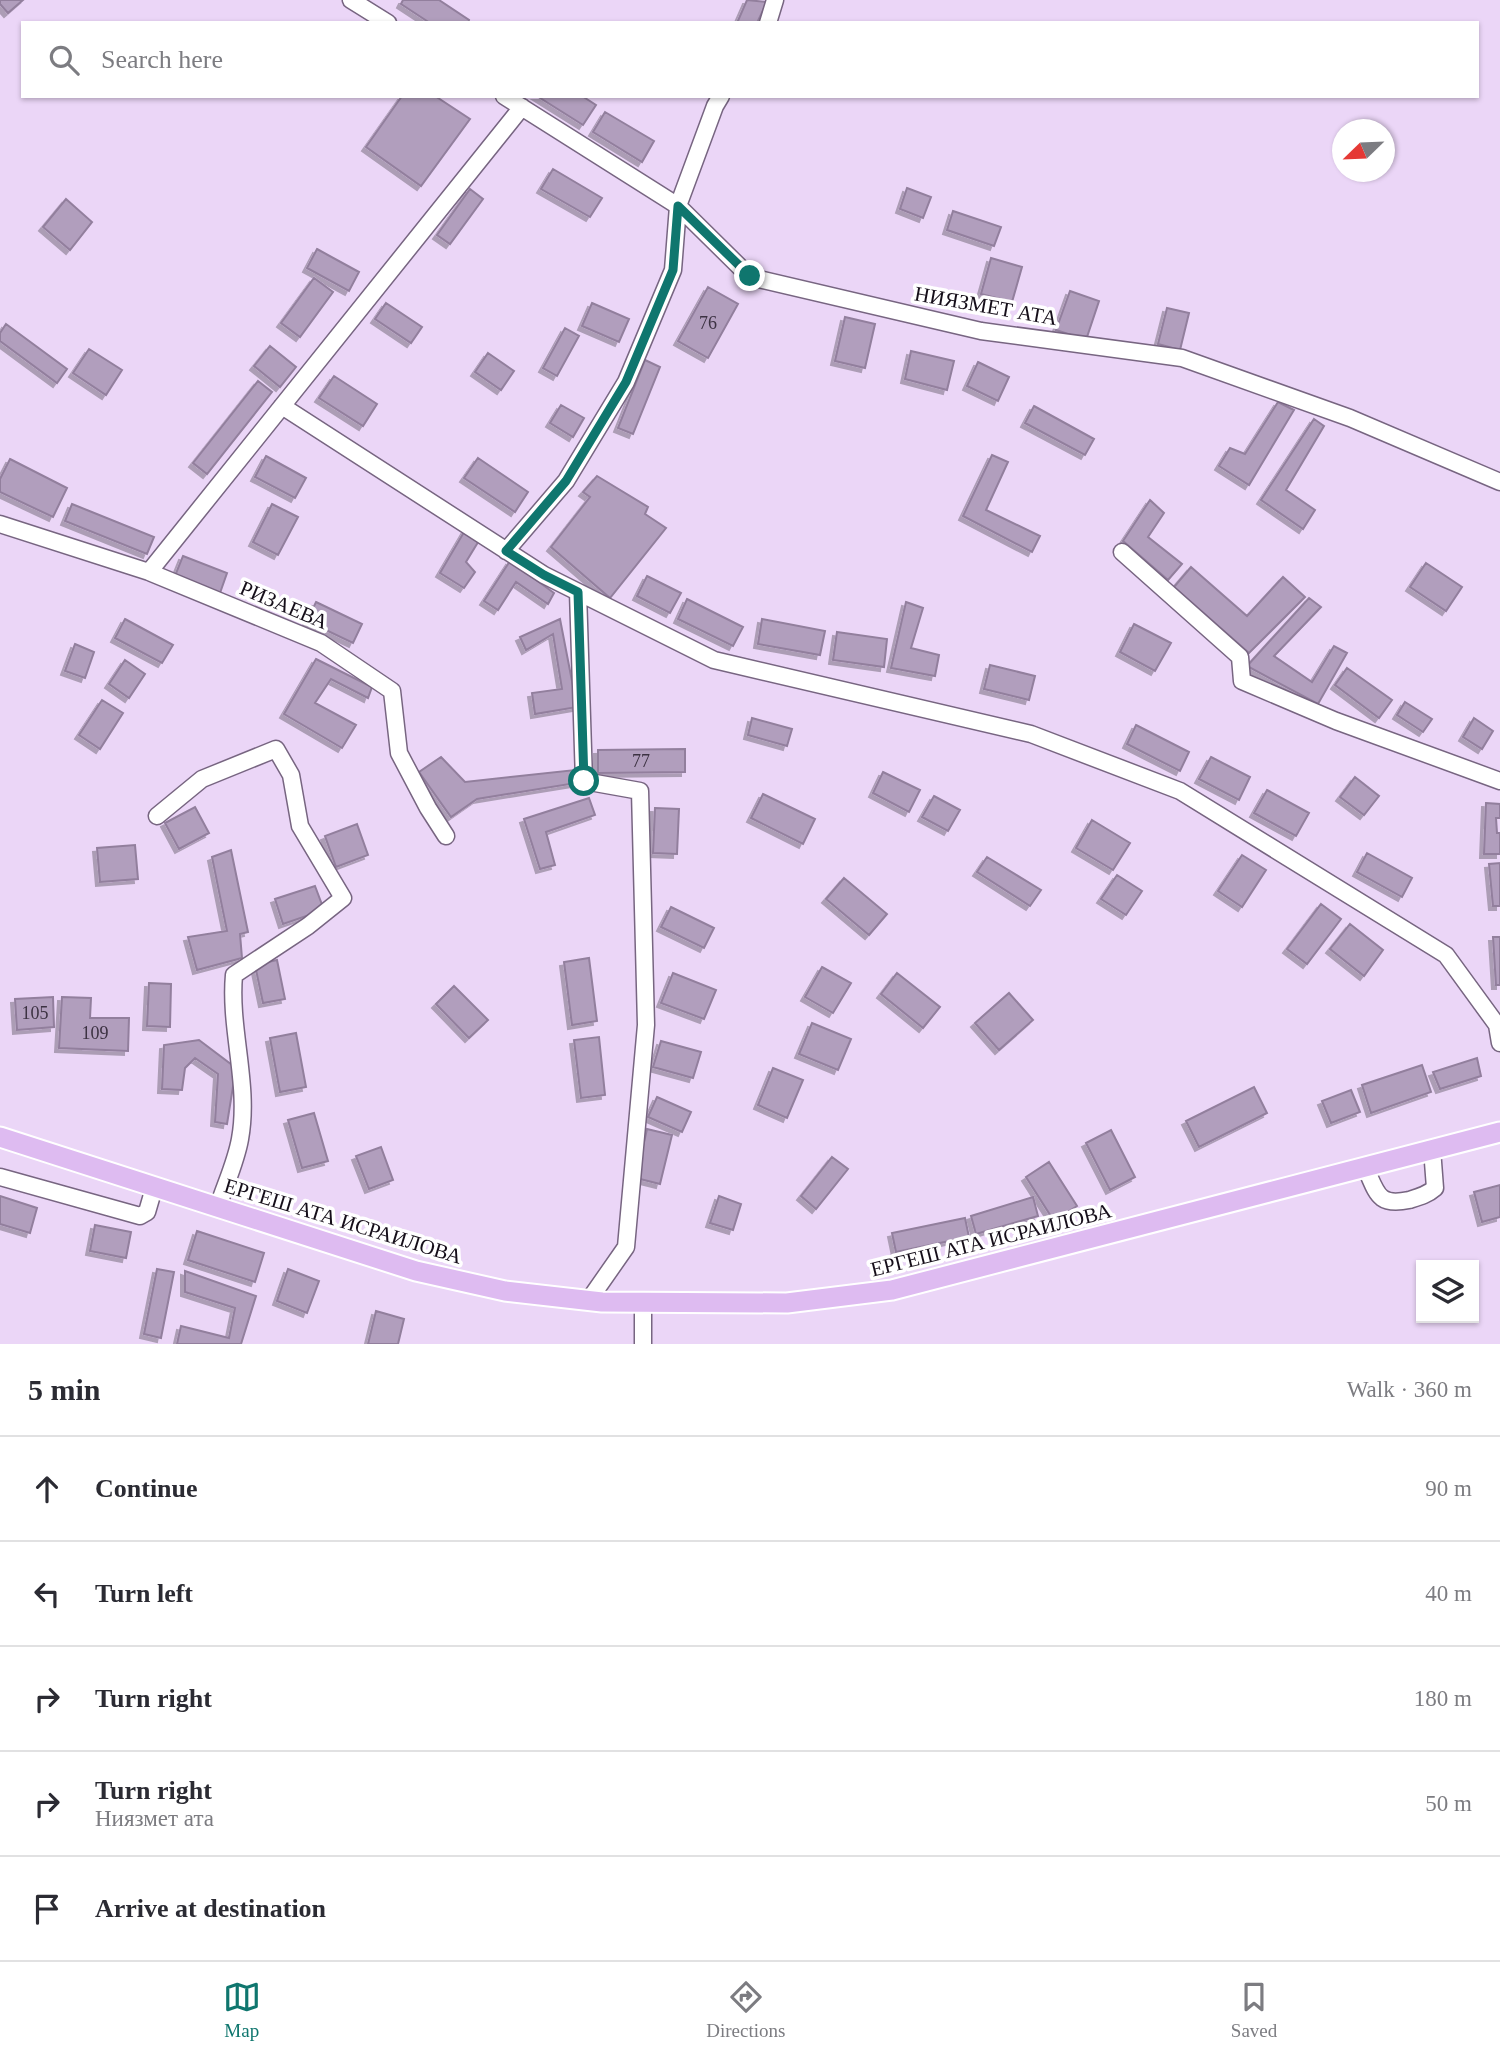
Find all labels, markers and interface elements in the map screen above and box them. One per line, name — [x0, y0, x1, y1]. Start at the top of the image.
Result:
search box — [21, 21, 1479, 98]
icon: search — [45, 41, 83, 79]
text: Search here — [101, 45, 223, 74]
north arrow — [1332, 119, 1395, 182]
route end — [734, 260, 765, 291]
street label: НИЯЗМЕТ АТА — [913, 282, 1060, 331]
house number: 76 — [699, 313, 717, 333]
street label: РИЗАЕВА — [236, 576, 332, 635]
house number: 77 — [632, 751, 650, 771]
route start — [568, 765, 599, 796]
house number: 105 — [22, 1003, 49, 1023]
house number: 109 — [82, 1023, 109, 1043]
street label: ЕРГЕШ АТА ИСРАИЛОВА — [221, 1173, 465, 1269]
street label: ЕРГЕШ АТА ИСРАИЛОВА — [868, 1198, 1115, 1282]
map controls — [1416, 1260, 1479, 1323]
button: layers — [1416, 1260, 1479, 1323]
text: 5 min — [28, 1373, 101, 1406]
text: Walk · 360 m — [1347, 1377, 1472, 1402]
icon: ahead — [28, 1470, 66, 1508]
text: Continue — [95, 1474, 198, 1503]
text: 90 m — [1425, 1476, 1472, 1501]
icon: left — [28, 1575, 66, 1613]
text: Turn left — [95, 1579, 193, 1608]
text: 40 m — [1425, 1581, 1472, 1606]
icon: right — [28, 1680, 66, 1718]
text: Turn right — [95, 1684, 212, 1713]
text: 180 m — [1414, 1686, 1472, 1711]
text: Turn right — [95, 1776, 212, 1805]
icon: right — [28, 1785, 66, 1823]
text: 50 m — [1425, 1791, 1472, 1816]
text: Ниязмет ата — [95, 1806, 214, 1831]
icon: arrive — [28, 1890, 66, 1928]
text: Arrive at destination — [95, 1894, 326, 1923]
tab: Map — [223, 1978, 261, 2042]
tab: Directions — [706, 1978, 785, 2042]
tab: Saved — [1231, 1978, 1277, 2042]

